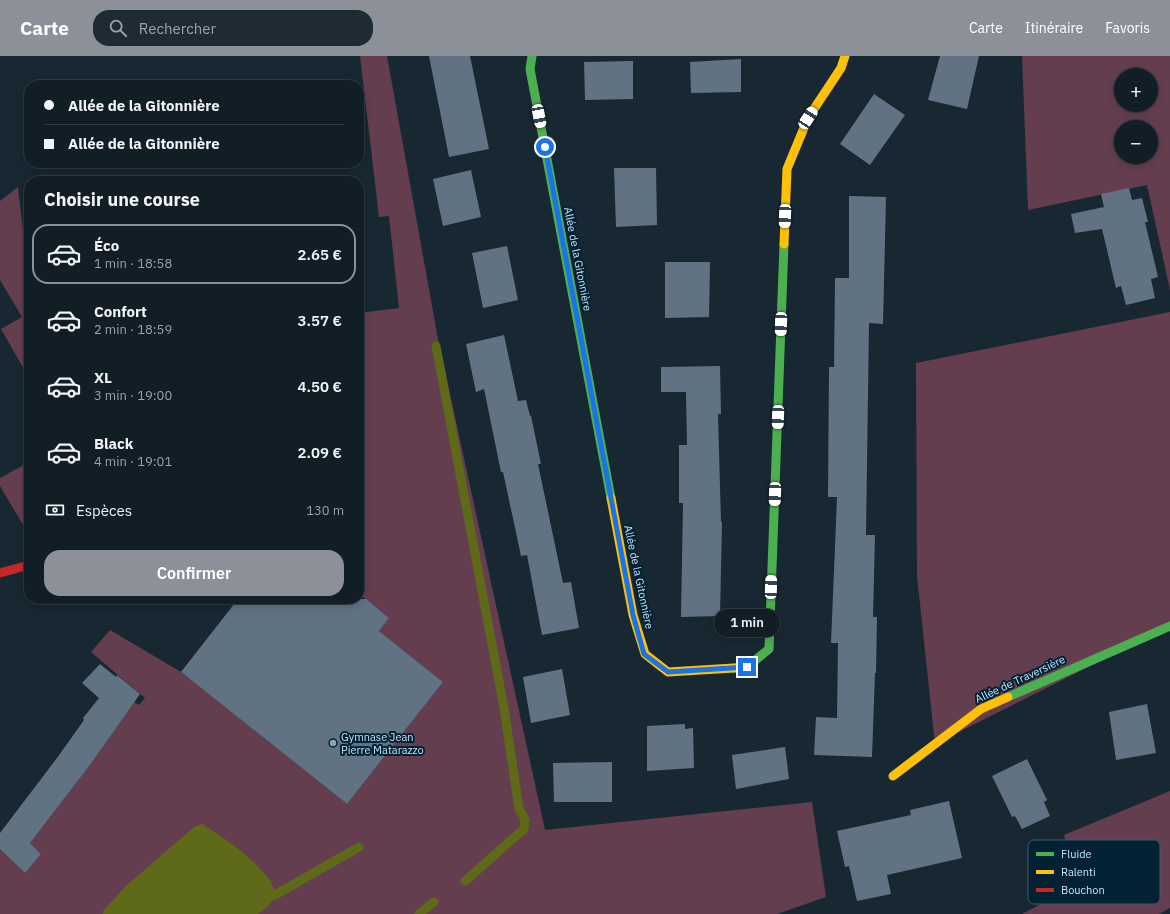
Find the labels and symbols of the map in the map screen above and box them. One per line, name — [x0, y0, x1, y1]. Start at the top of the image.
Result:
car — [531, 103, 547, 129]
car — [796, 105, 820, 131]
route start — [536, 138, 554, 156]
car — [779, 204, 791, 228]
street label: Allée de la Gitonnière — [561, 206, 595, 312]
car — [775, 312, 787, 336]
car — [772, 405, 784, 429]
car — [769, 482, 781, 506]
street label: Allée de la Gitonnière — [621, 524, 657, 630]
car — [765, 575, 777, 599]
callout: 1 min — [714, 609, 780, 637]
street label: Allée de Traversière — [973, 652, 1067, 706]
route end — [738, 658, 756, 676]
place label: Gymnase Jean Pierre Matarazzo — [341, 730, 424, 757]
marker: Gymnase Jean Pierre Matarazzo — [328, 738, 338, 748]
legend — [1028, 840, 1160, 904]
text: Fluide — [1061, 847, 1092, 861]
text: Ralenti — [1061, 865, 1096, 879]
text: Bouchon — [1061, 883, 1105, 897]

